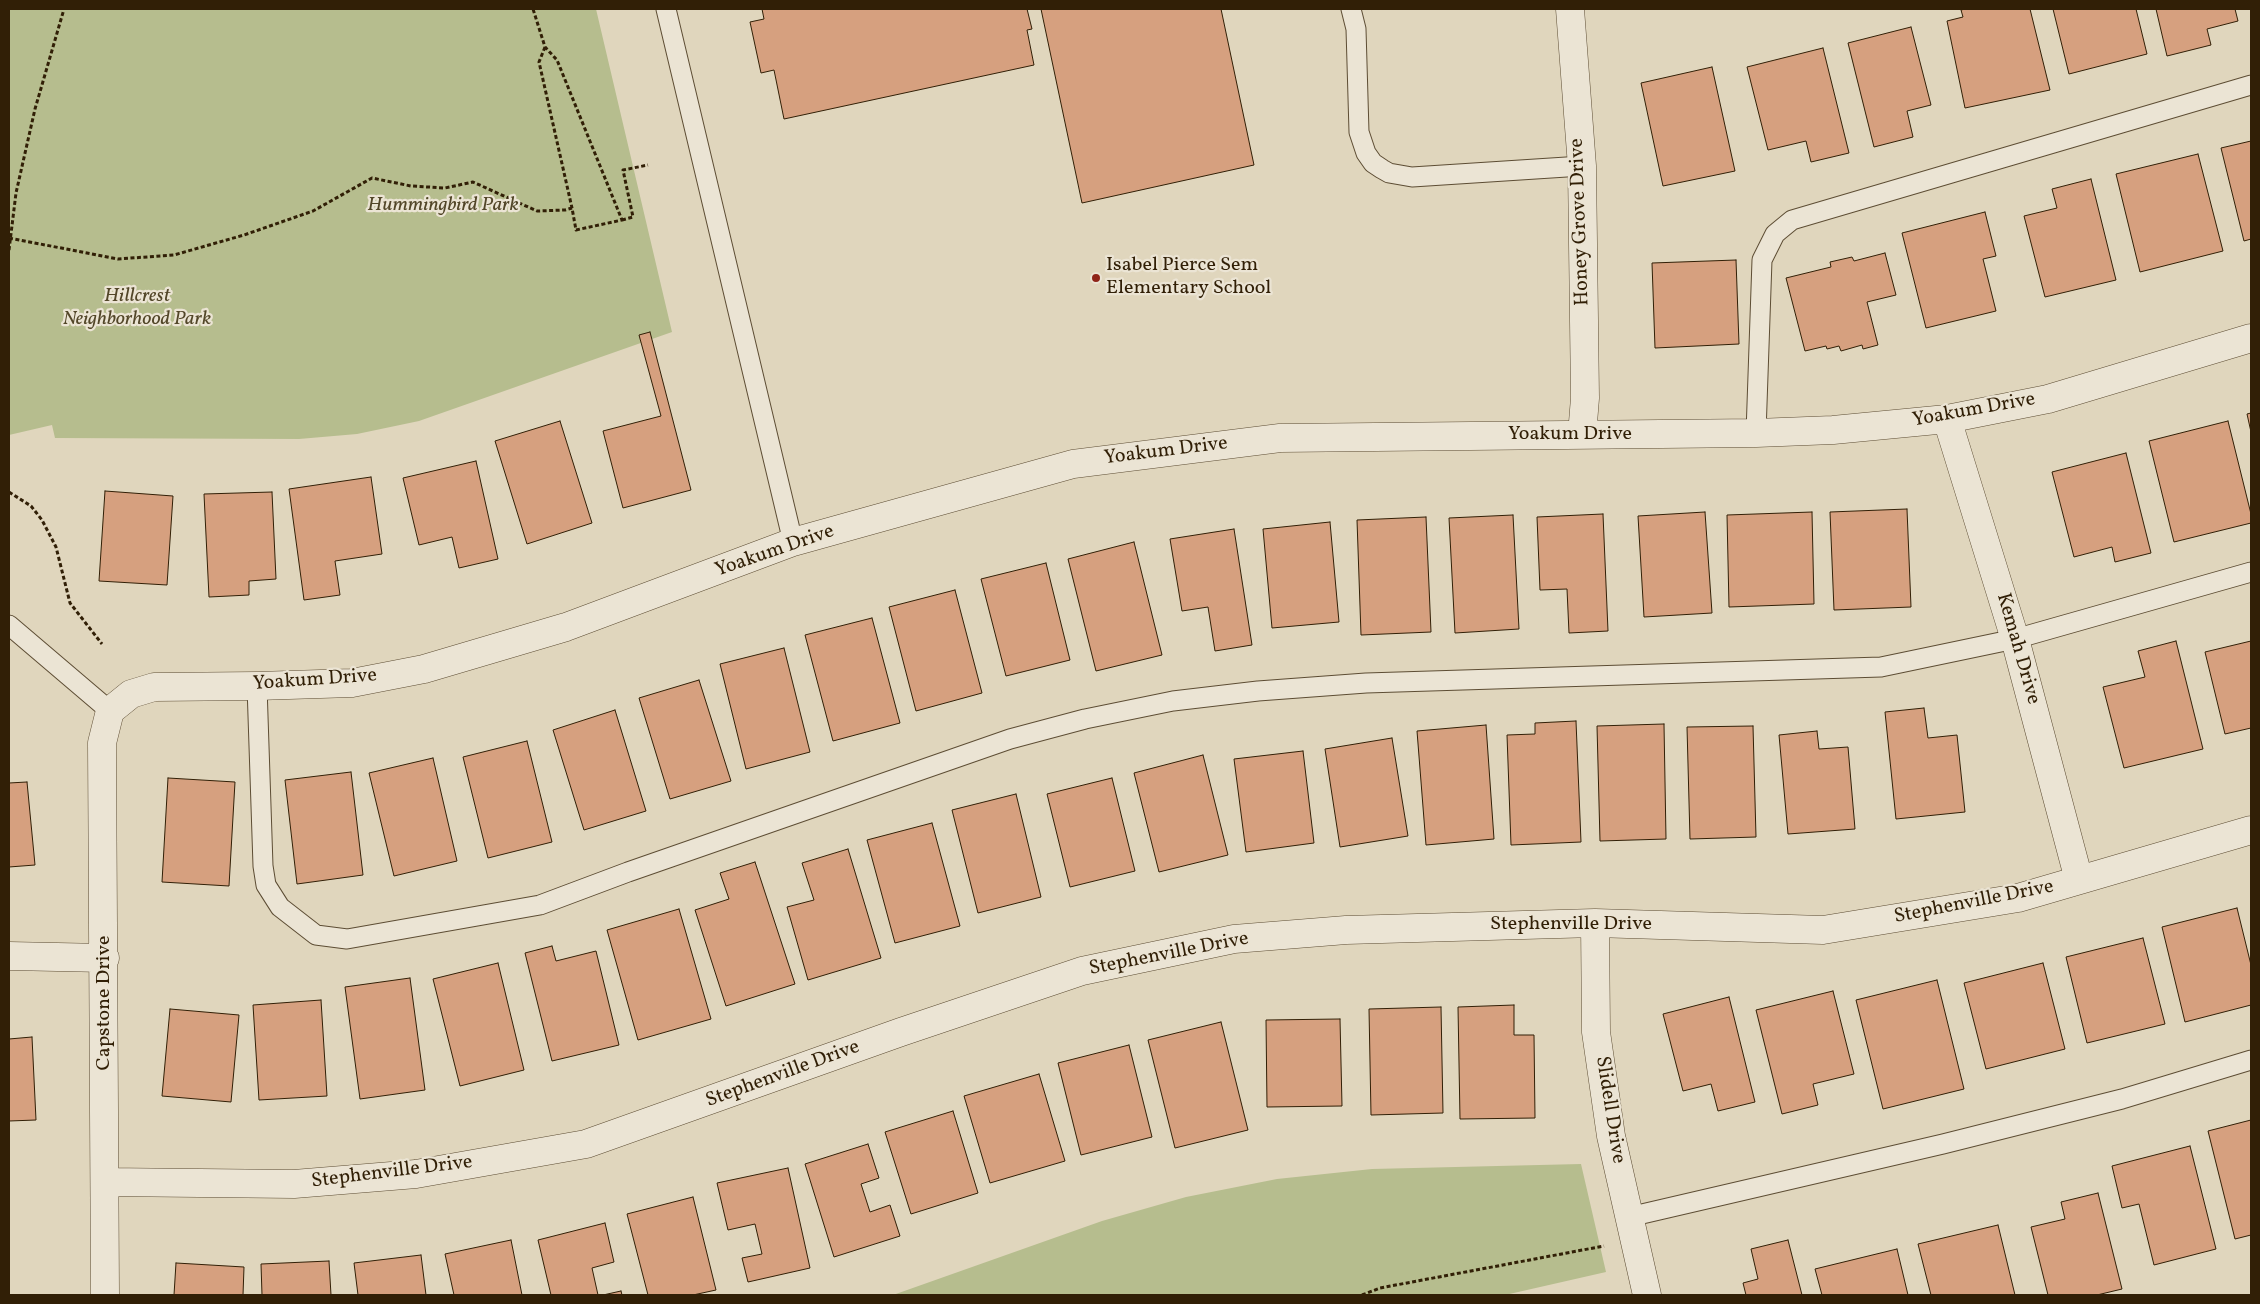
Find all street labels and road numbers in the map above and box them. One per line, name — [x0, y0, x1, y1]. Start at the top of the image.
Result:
street label: Honey Grove Drive — [1566, 138, 1596, 306]
street label: Yoakum Drive — [1911, 388, 2037, 434]
street label: Yoakum Drive — [1508, 423, 1632, 447]
street label: Yoakum Drive — [1103, 433, 1229, 471]
street label: Yoakum Drive — [712, 520, 838, 584]
street label: Kemah Drive — [1990, 591, 2044, 707]
street label: Yoakum Drive — [252, 665, 378, 697]
street label: Stephenville Drive — [1892, 876, 2056, 930]
street label: Stephenville Drive — [1490, 913, 1652, 937]
street label: Stephenville Drive — [1087, 928, 1251, 982]
street label: Capstone Drive — [93, 936, 117, 1070]
street label: Stephenville Drive — [703, 1036, 863, 1114]
street label: Slidell Drive — [1589, 1054, 1629, 1166]
street label: Stephenville Drive — [310, 1151, 474, 1195]

